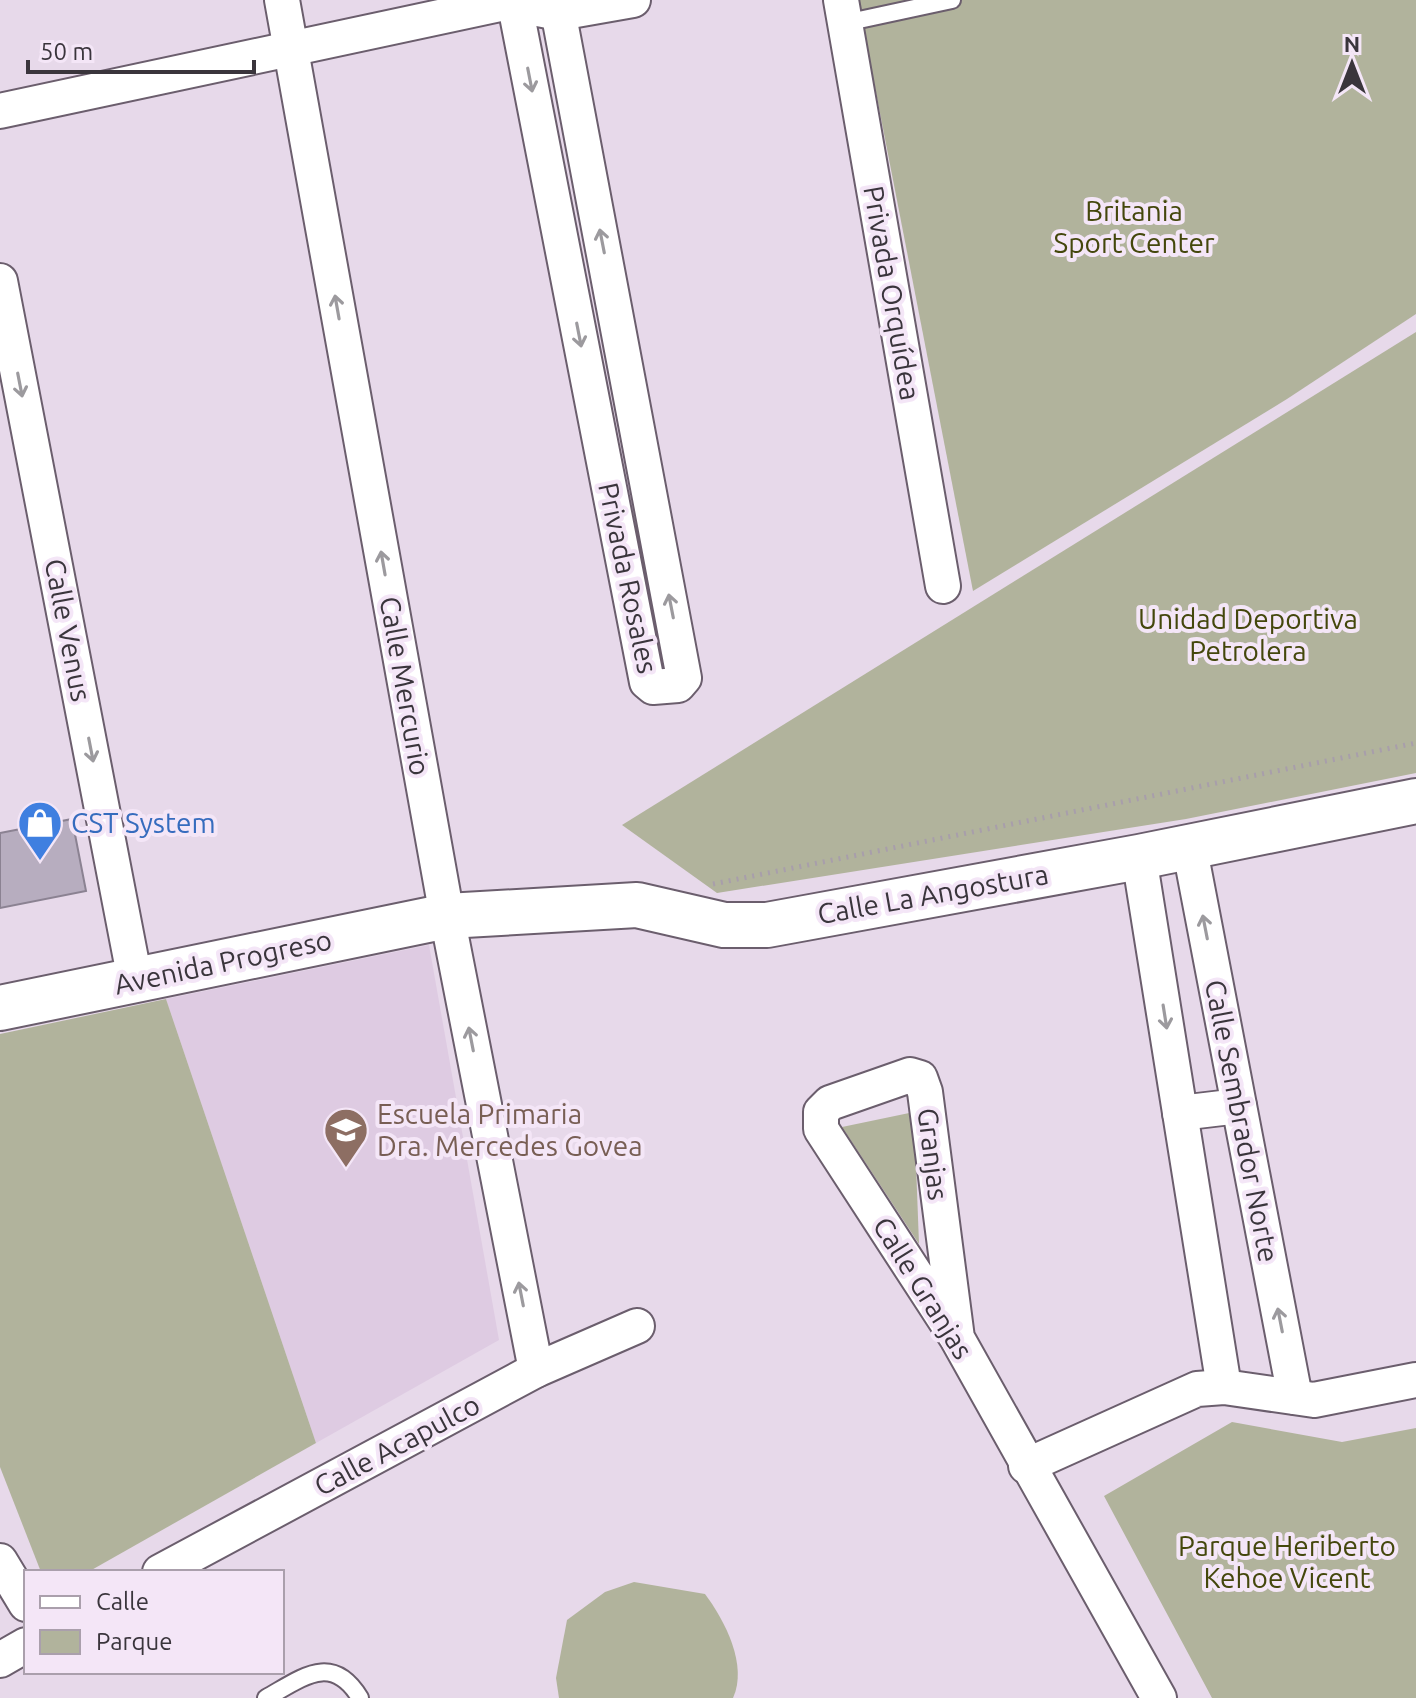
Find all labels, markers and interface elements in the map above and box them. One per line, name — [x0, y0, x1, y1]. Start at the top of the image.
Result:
scale bar — [28, 24, 254, 74]
north arrow — [1312, 24, 1392, 104]
text: N — [1344, 31, 1360, 56]
text: 50 m — [40, 38, 93, 65]
one-way arrow — [523, 66, 538, 92]
street label: Privada Orquídea — [858, 183, 927, 402]
park label: Britania Sport Center — [1053, 195, 1215, 258]
one-way arrow — [593, 228, 608, 254]
one-way arrow — [329, 294, 344, 320]
one-way arrow — [572, 322, 587, 347]
one-way arrow — [14, 372, 29, 397]
street label: Privada Rosales — [593, 480, 664, 676]
one-way arrow — [375, 550, 390, 576]
street label: Calle Venus — [39, 556, 97, 704]
street label: Calle Mercurio — [374, 594, 436, 778]
one-way arrow — [662, 594, 677, 620]
park label: Unidad Deportiva Petrolera — [1138, 603, 1358, 666]
one-way arrow — [84, 737, 99, 762]
shop icon: CST System — [16, 799, 64, 862]
place label: CST System — [71, 807, 216, 838]
street label: Calle La Angostura — [815, 858, 1051, 929]
one-way arrow — [1197, 915, 1212, 940]
street label: Avenida Progreso — [111, 923, 334, 1000]
street label: Calle Sembrador Norte — [1200, 977, 1285, 1265]
one-way arrow — [1158, 1003, 1173, 1029]
one-way arrow — [463, 1026, 478, 1052]
place label: Escuela Primaria Dra. Mercedes Govea — [377, 1098, 643, 1161]
school or university icon: Escuela Primaria Dra. Mercedes Govea — [322, 1106, 370, 1169]
street label: Granjas — [912, 1106, 955, 1202]
street label: Calle Granjas — [868, 1211, 979, 1364]
one-way arrow — [513, 1281, 528, 1307]
one-way arrow — [1272, 1308, 1287, 1333]
street label: Calle Acapulco — [309, 1388, 485, 1501]
park label: Parque Heriberto Kehoe Vicent — [1178, 1530, 1396, 1593]
legend — [24, 1570, 284, 1674]
text: Calle — [96, 1588, 149, 1615]
text: Parque — [96, 1628, 173, 1655]

